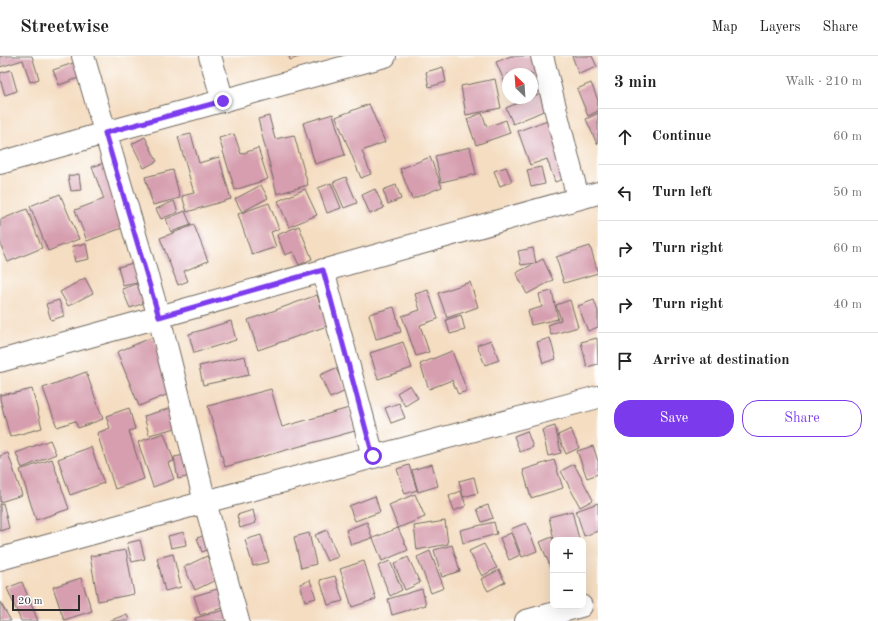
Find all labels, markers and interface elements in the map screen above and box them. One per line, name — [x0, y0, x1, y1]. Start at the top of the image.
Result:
text: Streetwise — [20, 18, 109, 37]
text: Map — [712, 20, 738, 34]
text: Layers — [760, 20, 801, 34]
text: Share — [823, 20, 858, 34]
north arrow — [502, 68, 538, 104]
text: 3 min — [614, 74, 657, 91]
text: Walk · 210 m — [785, 75, 862, 88]
route end — [214, 92, 232, 110]
icon: ahead — [614, 126, 636, 148]
text: Continue — [652, 129, 711, 144]
text: 60 m — [833, 130, 862, 143]
icon: left — [614, 182, 636, 204]
text: Turn left — [652, 185, 712, 200]
text: 50 m — [833, 186, 862, 199]
icon: right — [614, 238, 636, 260]
text: Turn right — [652, 241, 723, 256]
text: 60 m — [833, 242, 862, 255]
icon: right — [614, 294, 636, 316]
text: Turn right — [652, 297, 723, 312]
text: 40 m — [833, 298, 862, 311]
icon: arrive — [614, 350, 636, 372]
text: Arrive at destination — [652, 353, 790, 368]
button: Save — [614, 400, 734, 437]
button: Share — [742, 400, 862, 437]
route start — [364, 447, 382, 465]
map controls — [550, 537, 586, 609]
button: + — [550, 537, 586, 573]
button: − — [550, 573, 586, 609]
scale bar — [12, 593, 80, 612]
text: 20 m — [18, 596, 43, 607]

